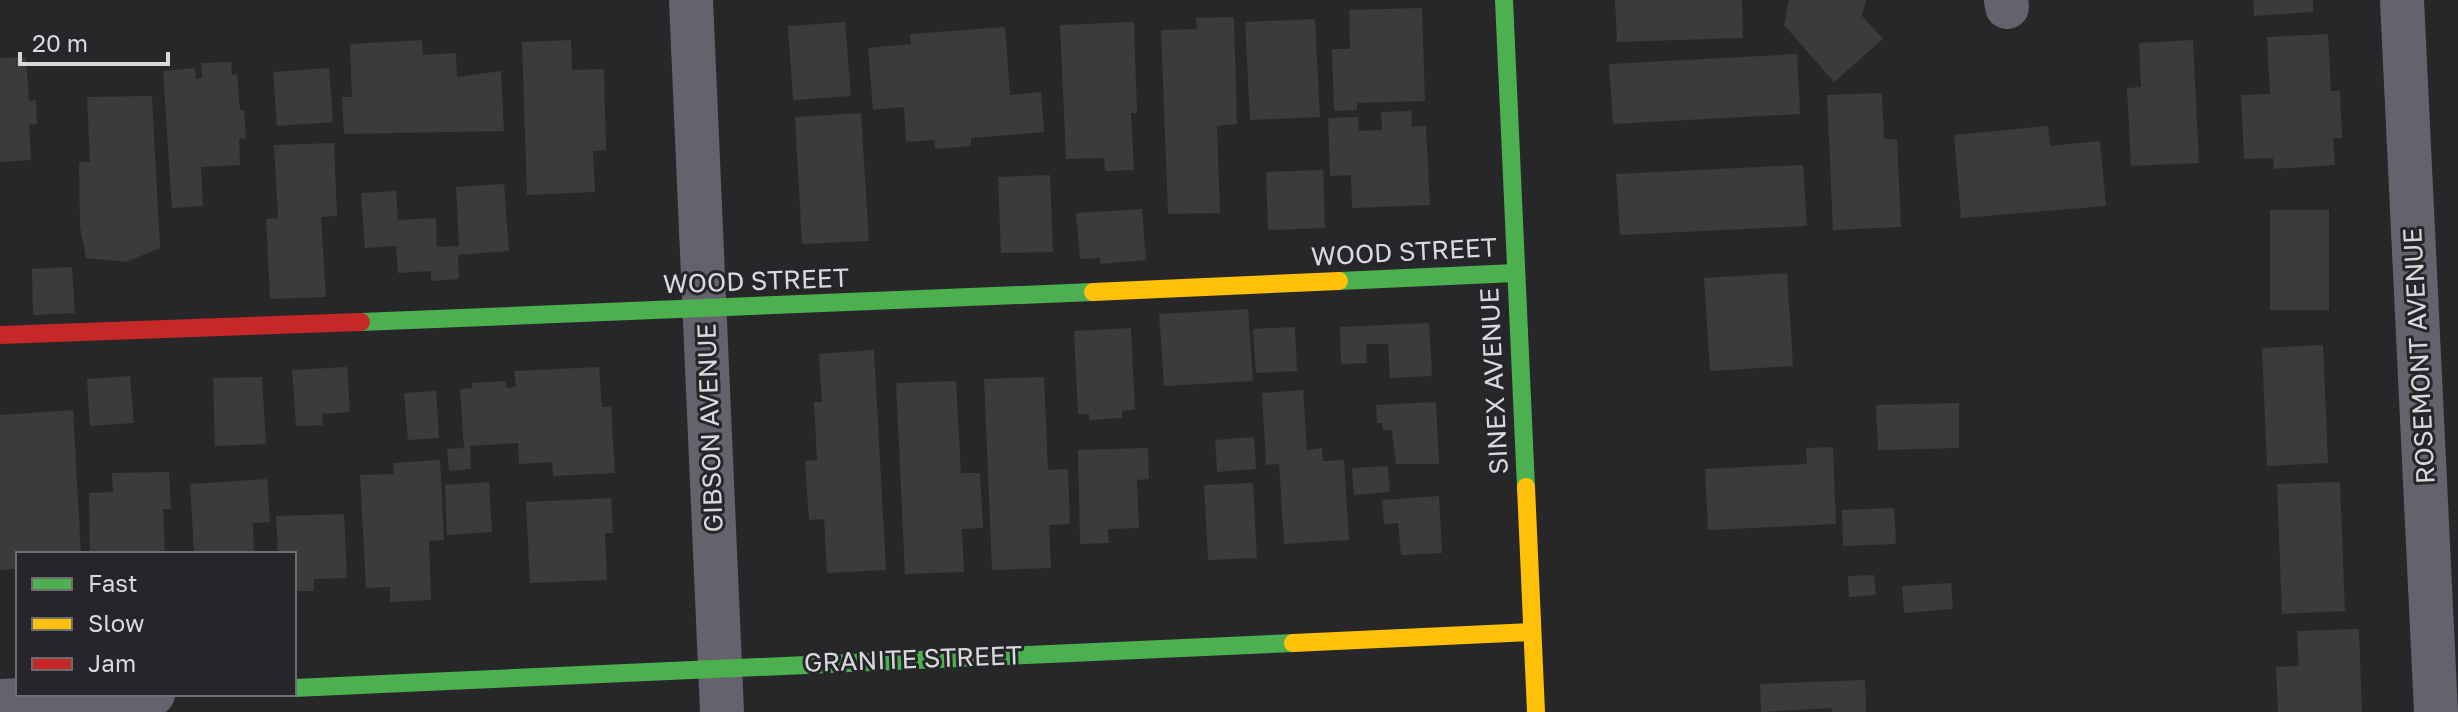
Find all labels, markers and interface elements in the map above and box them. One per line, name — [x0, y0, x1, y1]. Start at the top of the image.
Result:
scale bar — [20, 16, 168, 66]
text: 20 m — [32, 28, 88, 57]
street label: ROSEMONT AVENUE — [2396, 227, 2441, 485]
street label: WOOD STREET — [1310, 231, 1498, 272]
street label: WOOD STREET — [662, 262, 850, 299]
street label: SINEX AVENUE — [1473, 287, 1514, 475]
street label: GIBSON AVENUE — [690, 323, 729, 533]
legend — [16, 552, 296, 696]
text: Fast — [88, 568, 138, 597]
text: Slow — [88, 608, 144, 637]
street label: GRANITE STREET — [803, 639, 1023, 678]
text: Jam — [88, 648, 136, 677]

